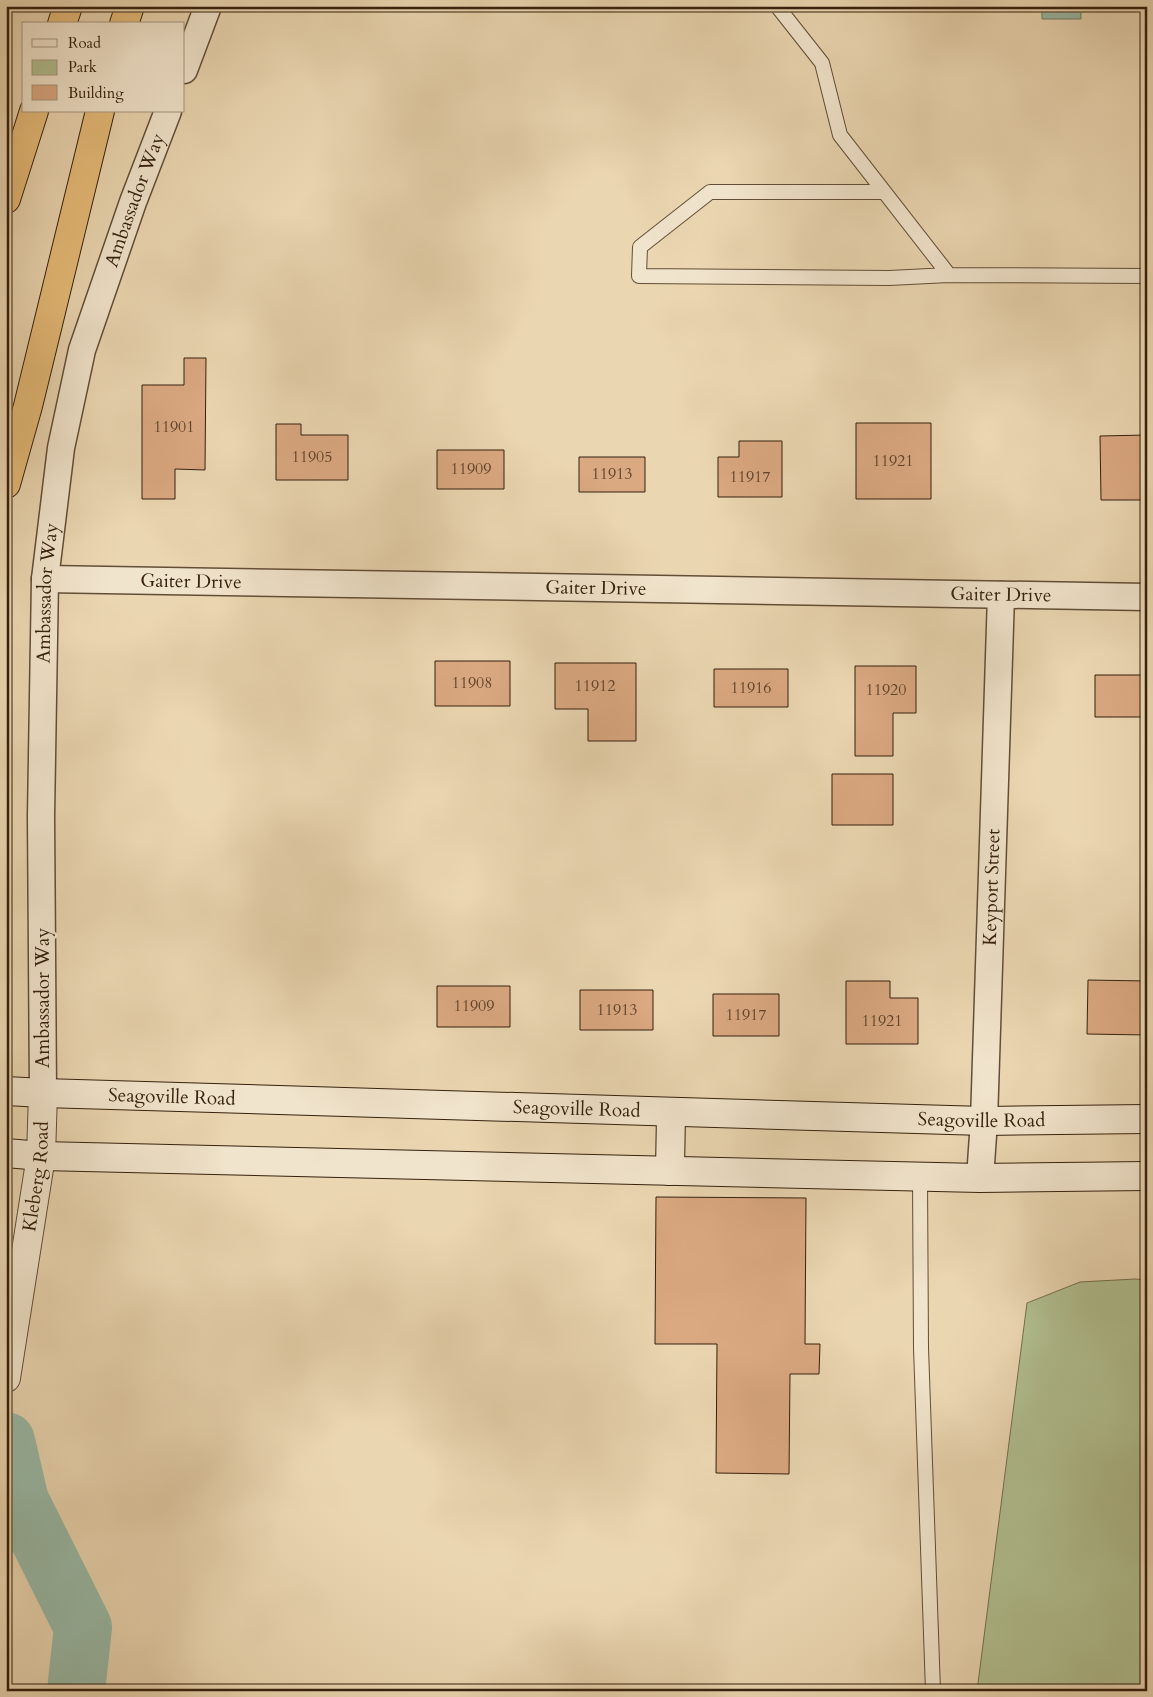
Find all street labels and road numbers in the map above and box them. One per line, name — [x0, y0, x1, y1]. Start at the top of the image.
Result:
street label: Ambassador Way — [99, 130, 171, 271]
street label: Ambassador Way — [31, 522, 65, 664]
street label: Gaiter Drive — [140, 568, 242, 595]
street label: Gaiter Drive — [545, 574, 647, 602]
street label: Gaiter Drive — [950, 581, 1052, 608]
street label: Keyport Street — [977, 828, 1006, 946]
street label: Ambassador Way — [30, 928, 56, 1068]
street label: Seagoville Road — [108, 1082, 236, 1112]
street label: Seagoville Road — [513, 1094, 641, 1124]
street label: Seagoville Road — [917, 1106, 1045, 1134]
street label: Kleberg Road — [16, 1121, 55, 1233]

